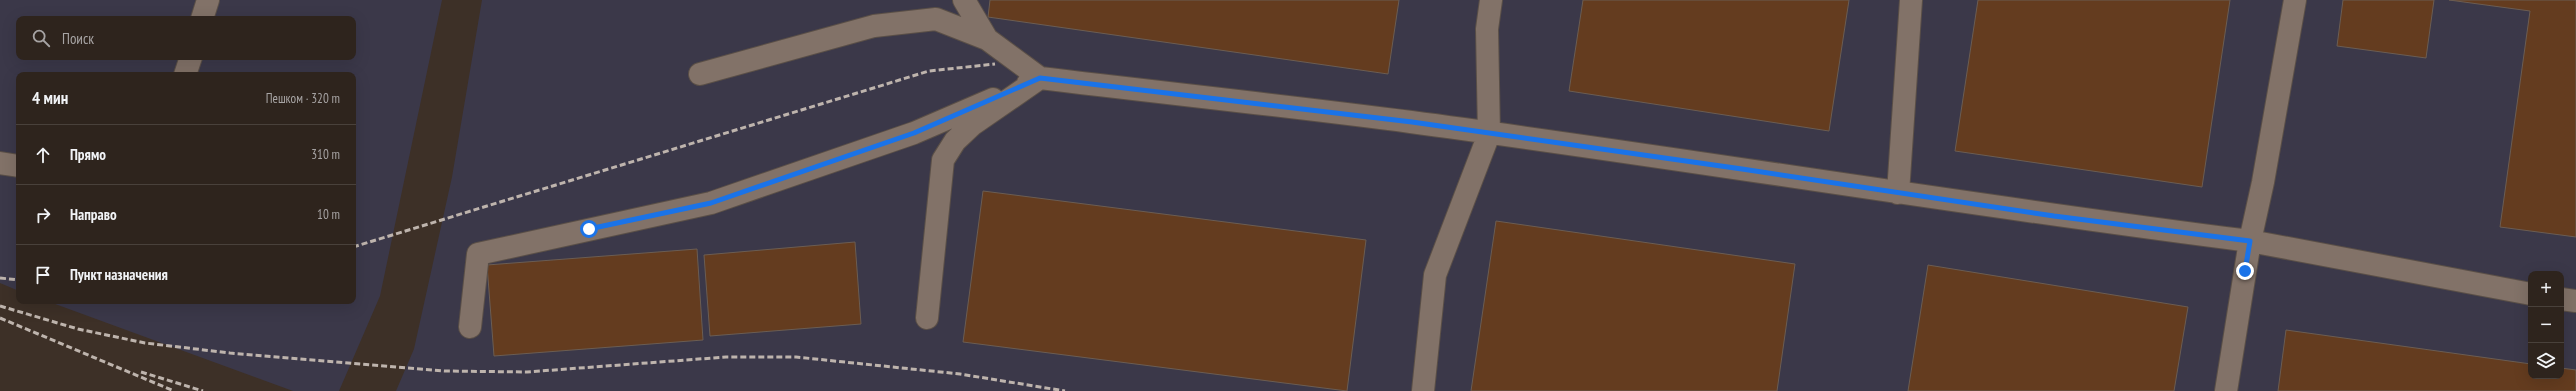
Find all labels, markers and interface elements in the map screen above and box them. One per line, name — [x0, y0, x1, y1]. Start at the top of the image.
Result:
search box — [16, 16, 356, 60]
icon: search — [30, 27, 52, 49]
text: Поиск — [62, 29, 94, 48]
text: 4 мин — [32, 87, 68, 109]
text: Пешком · 320 m — [266, 90, 340, 107]
icon: ahead — [32, 144, 54, 166]
text: Прямо — [70, 145, 106, 164]
text: 310 m — [311, 146, 340, 163]
icon: right — [32, 204, 54, 226]
text: Направо — [70, 205, 117, 224]
text: 10 m — [317, 206, 340, 223]
route start — [580, 220, 598, 238]
route end — [2236, 262, 2254, 280]
icon: arrive — [32, 264, 54, 286]
text: Пункт назначения — [70, 265, 168, 284]
map controls — [2528, 271, 2564, 379]
button: + — [2528, 271, 2564, 307]
button: − — [2528, 307, 2564, 343]
button: layers — [2528, 343, 2564, 379]

